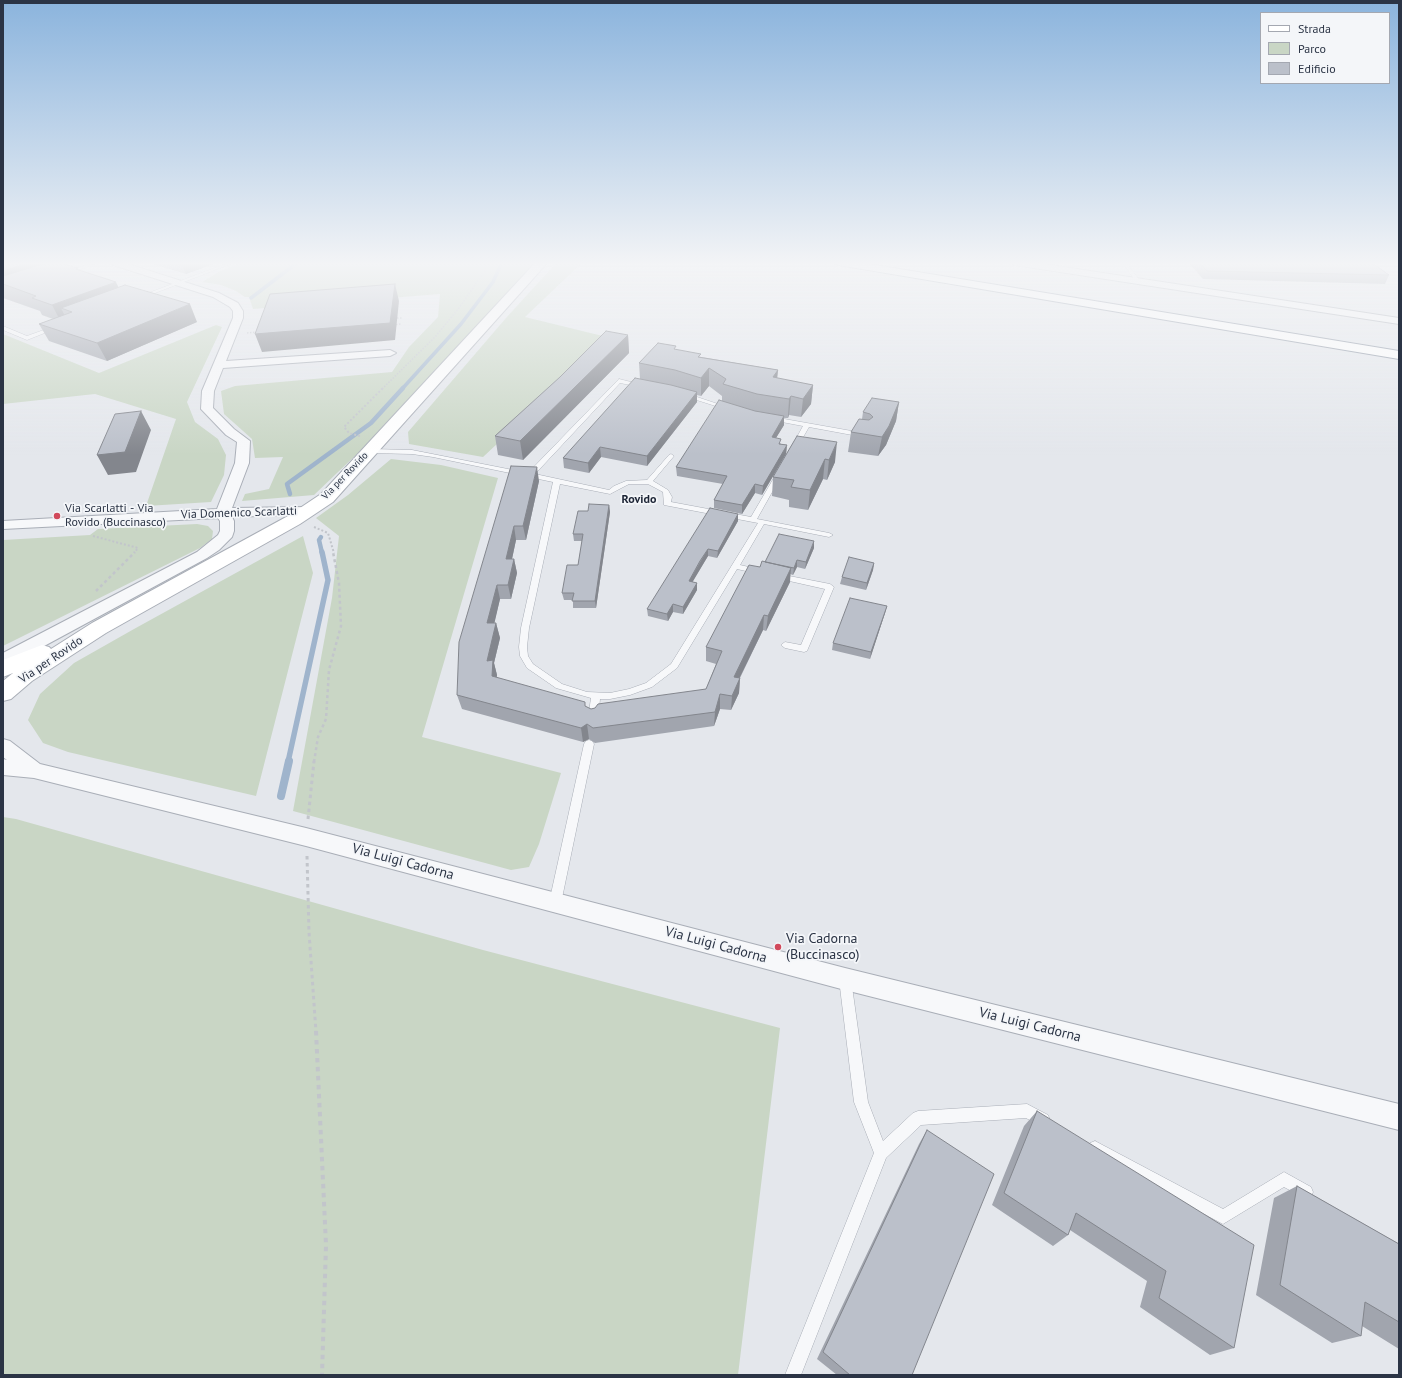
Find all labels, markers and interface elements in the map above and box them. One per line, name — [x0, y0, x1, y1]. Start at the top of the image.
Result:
legend — [1260, 12, 1390, 84]
text: Strada — [1298, 21, 1331, 36]
text: Parco — [1298, 41, 1326, 56]
text: Edificio — [1298, 61, 1336, 76]
street label: Via per Rovido — [319, 450, 371, 502]
district label: Rovido — [622, 493, 656, 507]
place label: Via Scarlatti - Via Rovido (Buccinasco) — [65, 502, 166, 530]
street label: Via Domenico Scarlatti — [181, 504, 297, 522]
marker: Via Scarlatti - Via Rovido (Buccinasco) — [52, 511, 62, 521]
street label: Via per Rovido — [16, 633, 86, 687]
street label: Via Luigi Cadorna — [350, 840, 456, 884]
street label: Via Luigi Cadorna — [663, 923, 769, 967]
place label: Via Cadorna (Buccinasco) — [786, 931, 860, 964]
marker: Via Cadorna (Buccinasco) — [773, 942, 783, 952]
street label: Via Luigi Cadorna — [977, 1004, 1083, 1046]

